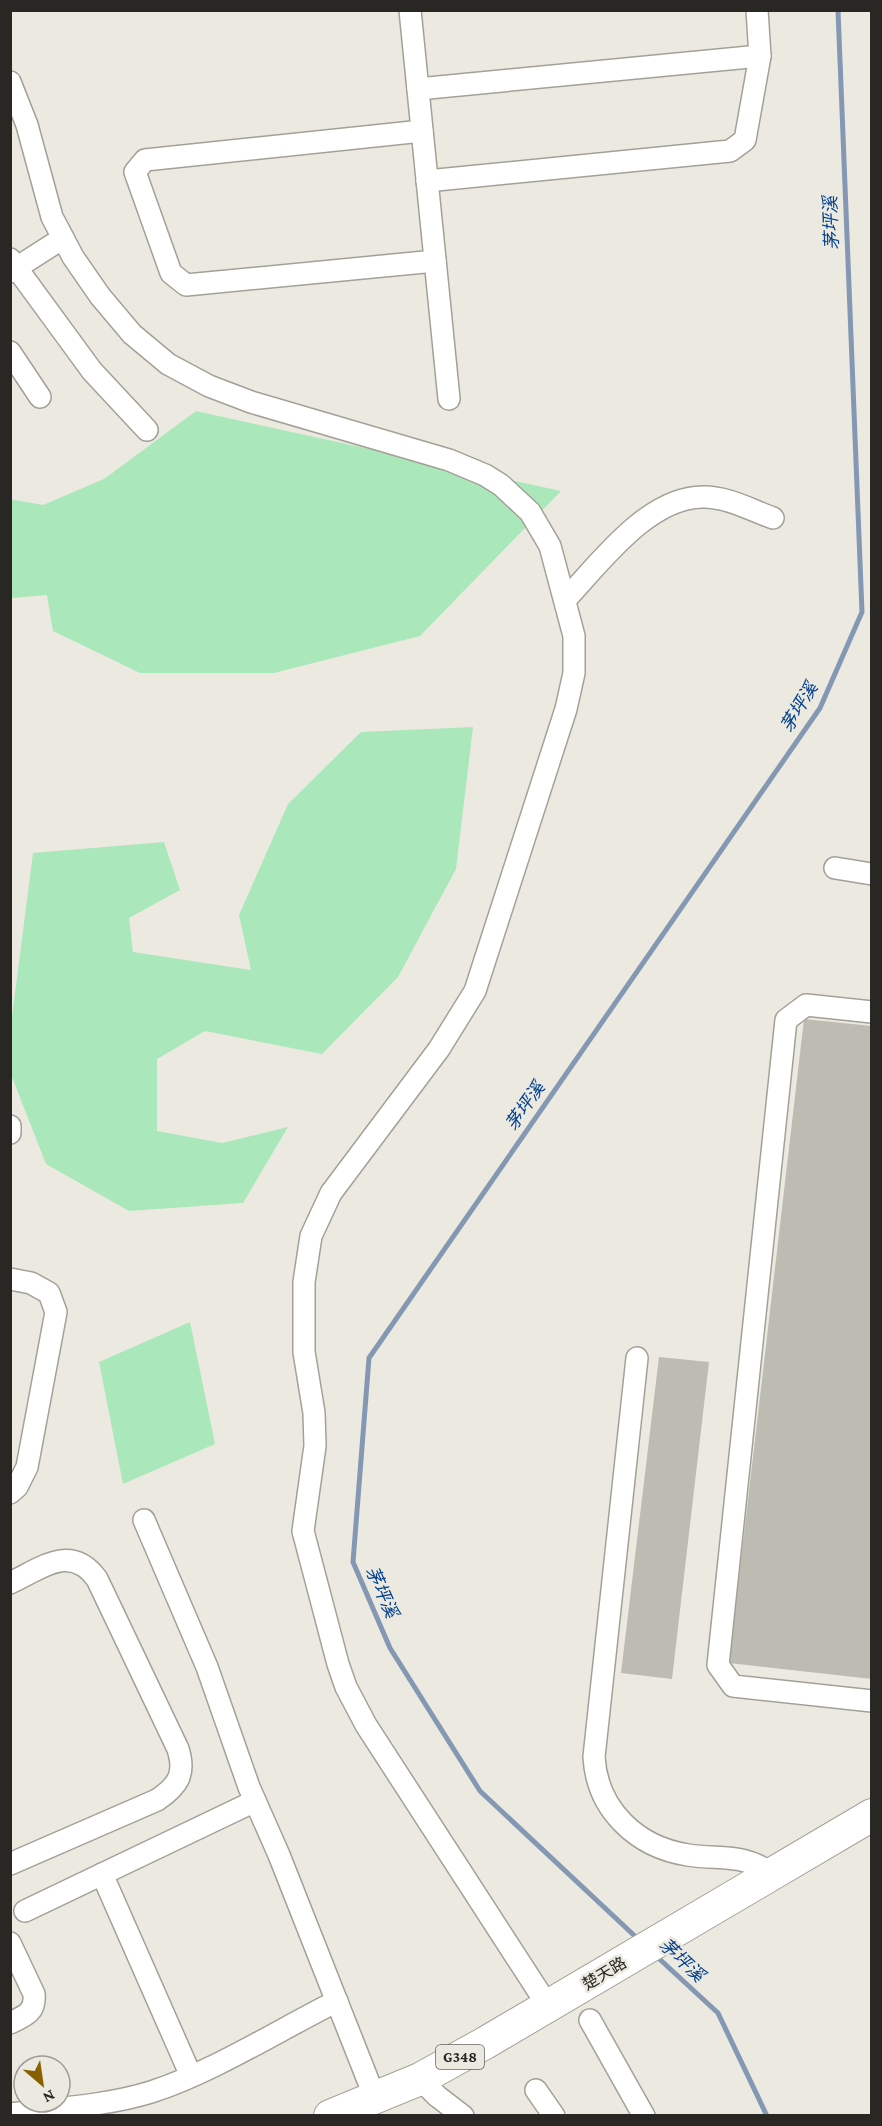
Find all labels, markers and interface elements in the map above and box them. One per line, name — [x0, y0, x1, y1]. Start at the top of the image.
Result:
water label: 茅坪溪 — [820, 194, 842, 250]
water label: 茅坪溪 — [777, 677, 823, 735]
water label: 茅坪溪 — [501, 1077, 550, 1134]
water label: 茅坪溪 — [362, 1563, 403, 1623]
water label: 茅坪溪 — [655, 1934, 710, 1987]
street label: 楚天路 — [579, 1954, 629, 1993]
road number: G348 — [436, 2045, 484, 2069]
north arrow — [12, 2054, 72, 2114]
text: N — [40, 2087, 58, 2107]

